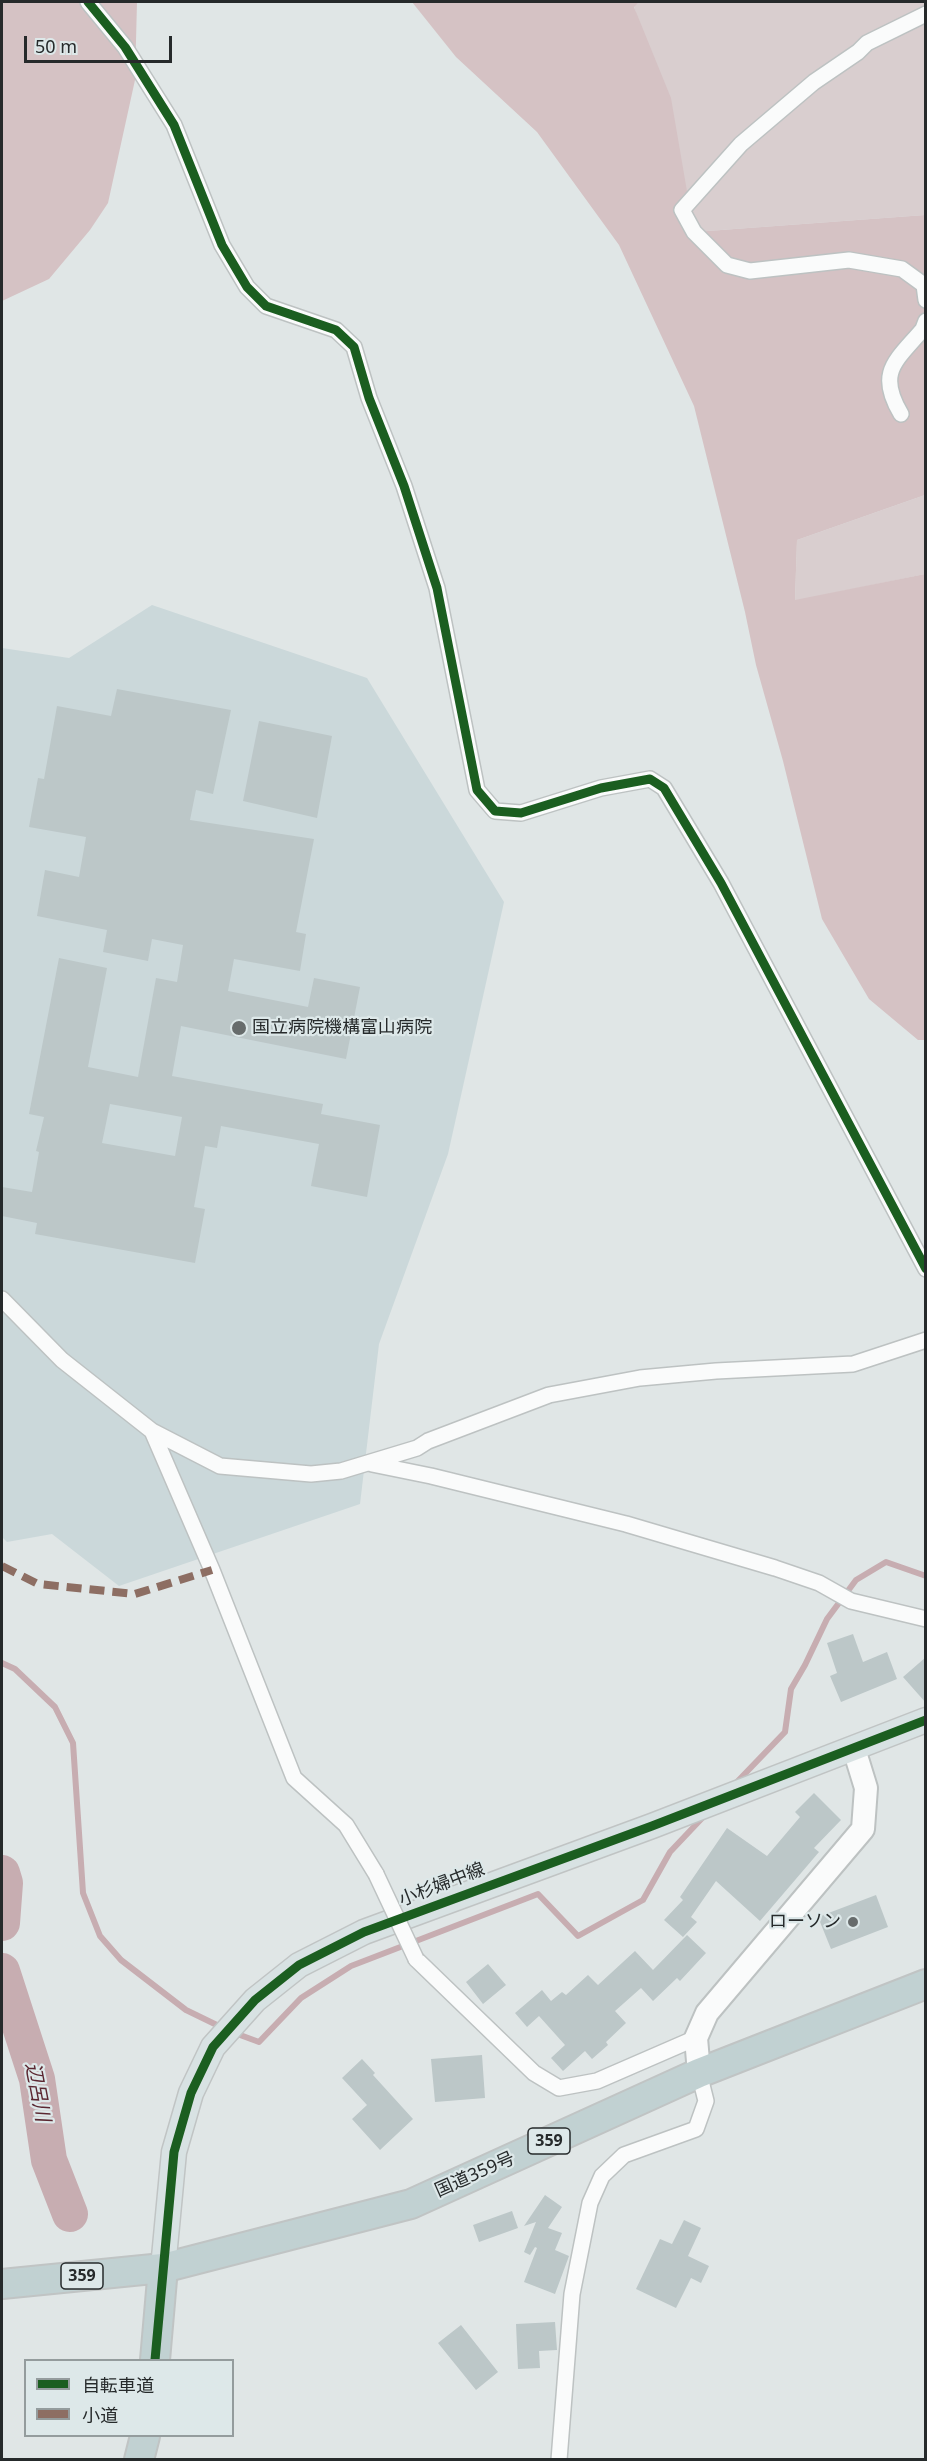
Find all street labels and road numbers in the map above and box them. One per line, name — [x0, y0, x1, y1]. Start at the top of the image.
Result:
street label: 小杉婦中線 — [396, 1859, 488, 1911]
road number: 359 — [528, 2128, 570, 2154]
street label: 国道359号 — [432, 2148, 518, 2202]
road number: 359 — [61, 2263, 103, 2289]

